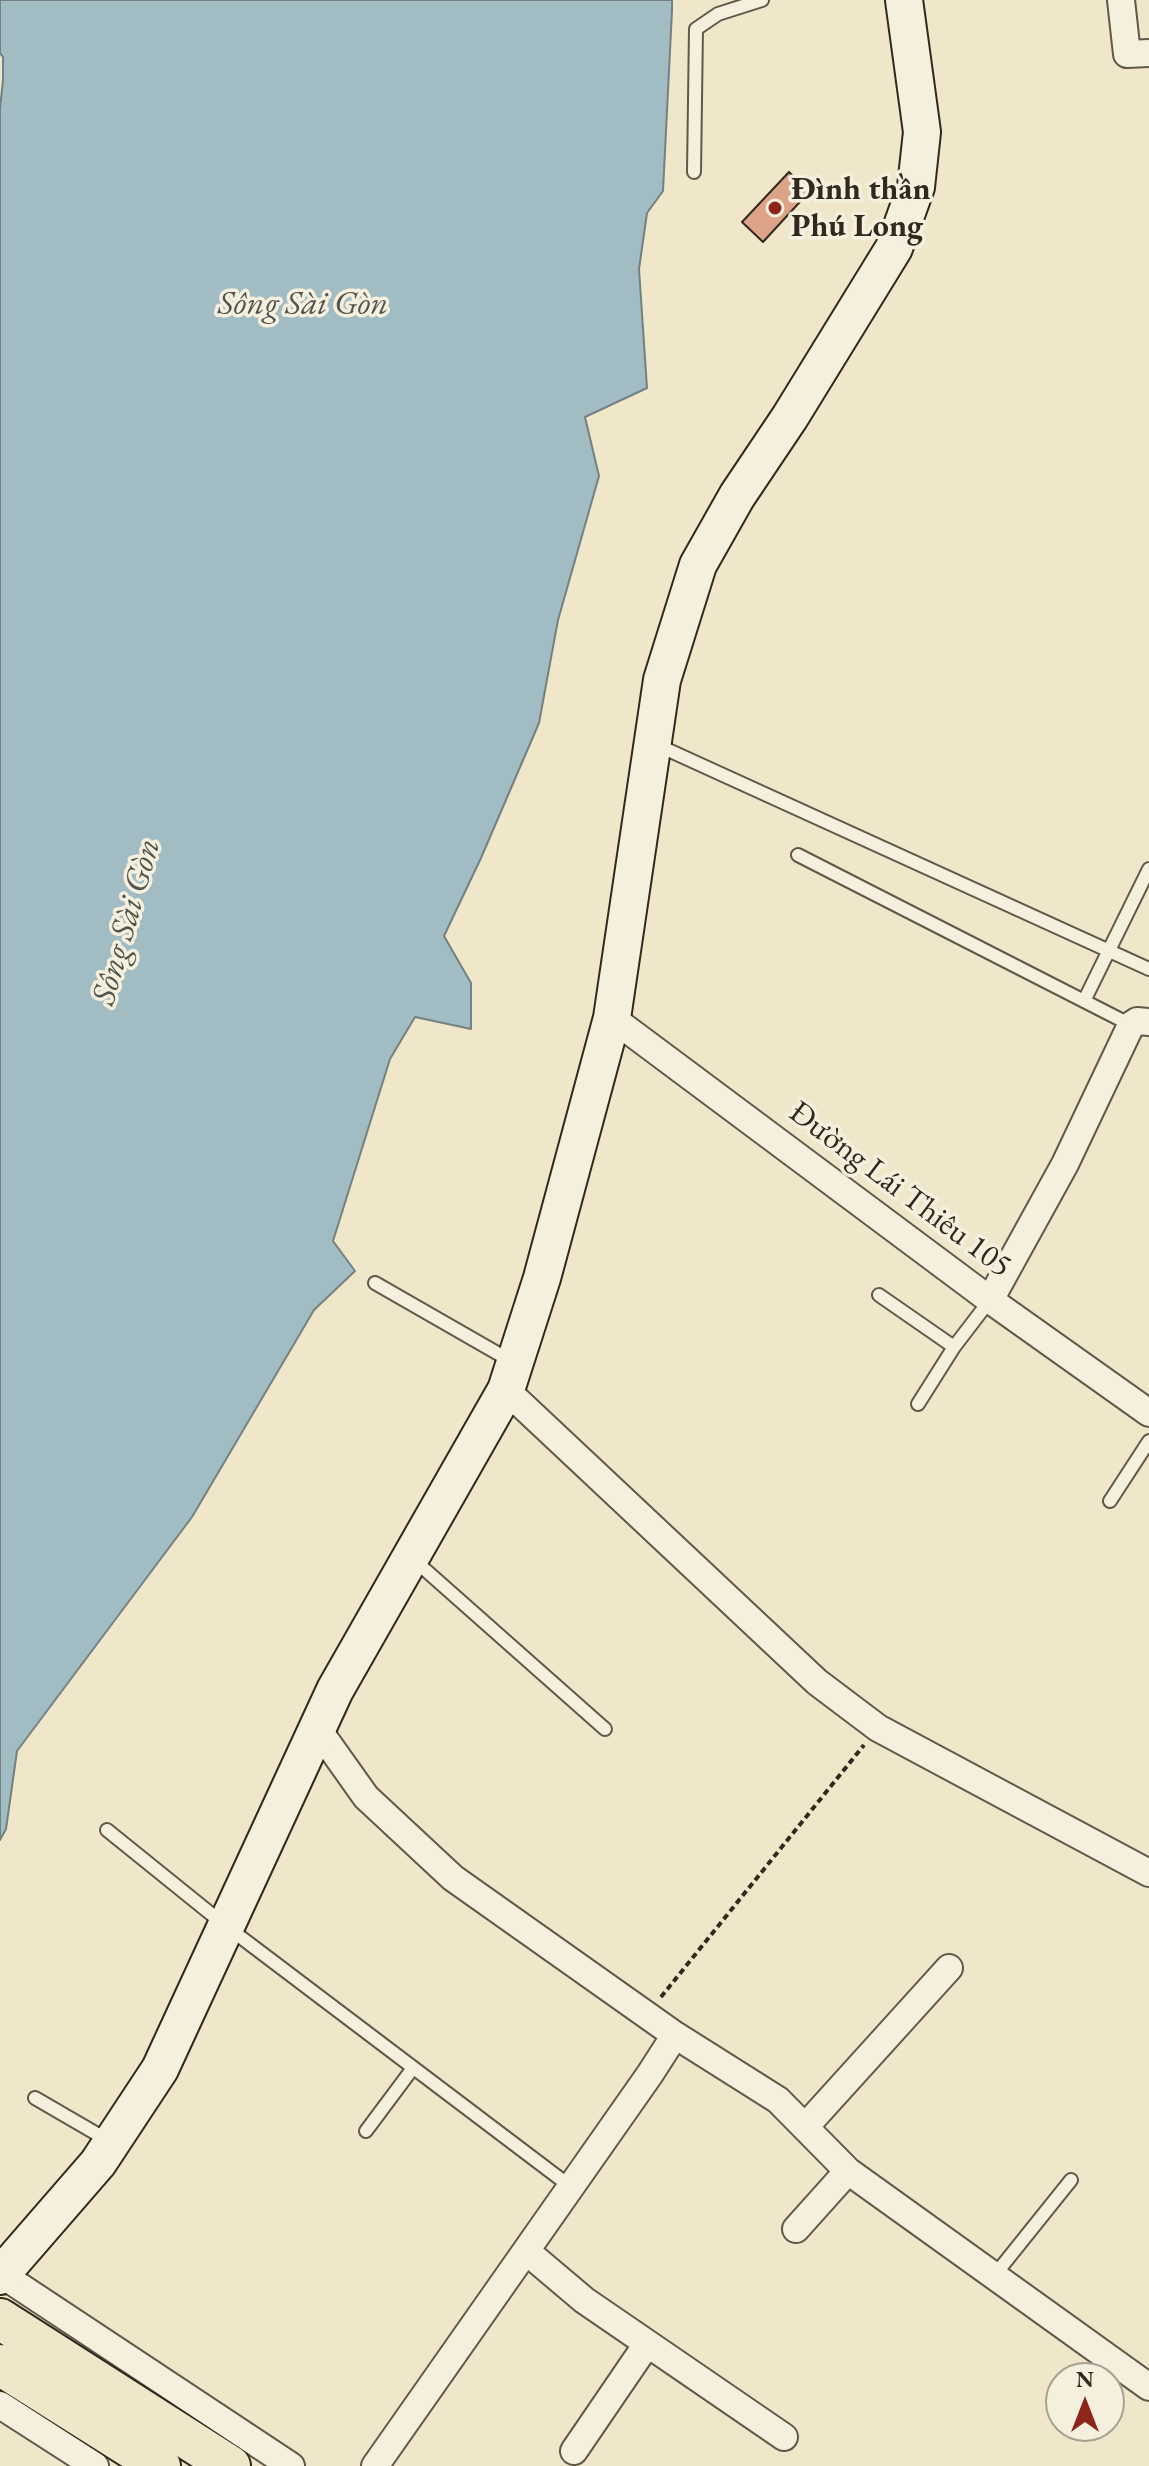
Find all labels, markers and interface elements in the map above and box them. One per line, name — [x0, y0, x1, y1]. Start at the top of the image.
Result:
place label: Đình thần Phú Long — [791, 171, 931, 246]
marker: Đình thần Phú Long — [766, 199, 784, 217]
water label: Sông Sài Gòn — [218, 285, 388, 325]
water label: Sông Sài Gòn — [84, 834, 170, 1010]
street label: Đường Lái Thiêu 105 — [781, 1094, 1019, 1286]
north arrow — [1045, 2362, 1125, 2442]
text: N — [1076, 2365, 1094, 2394]

